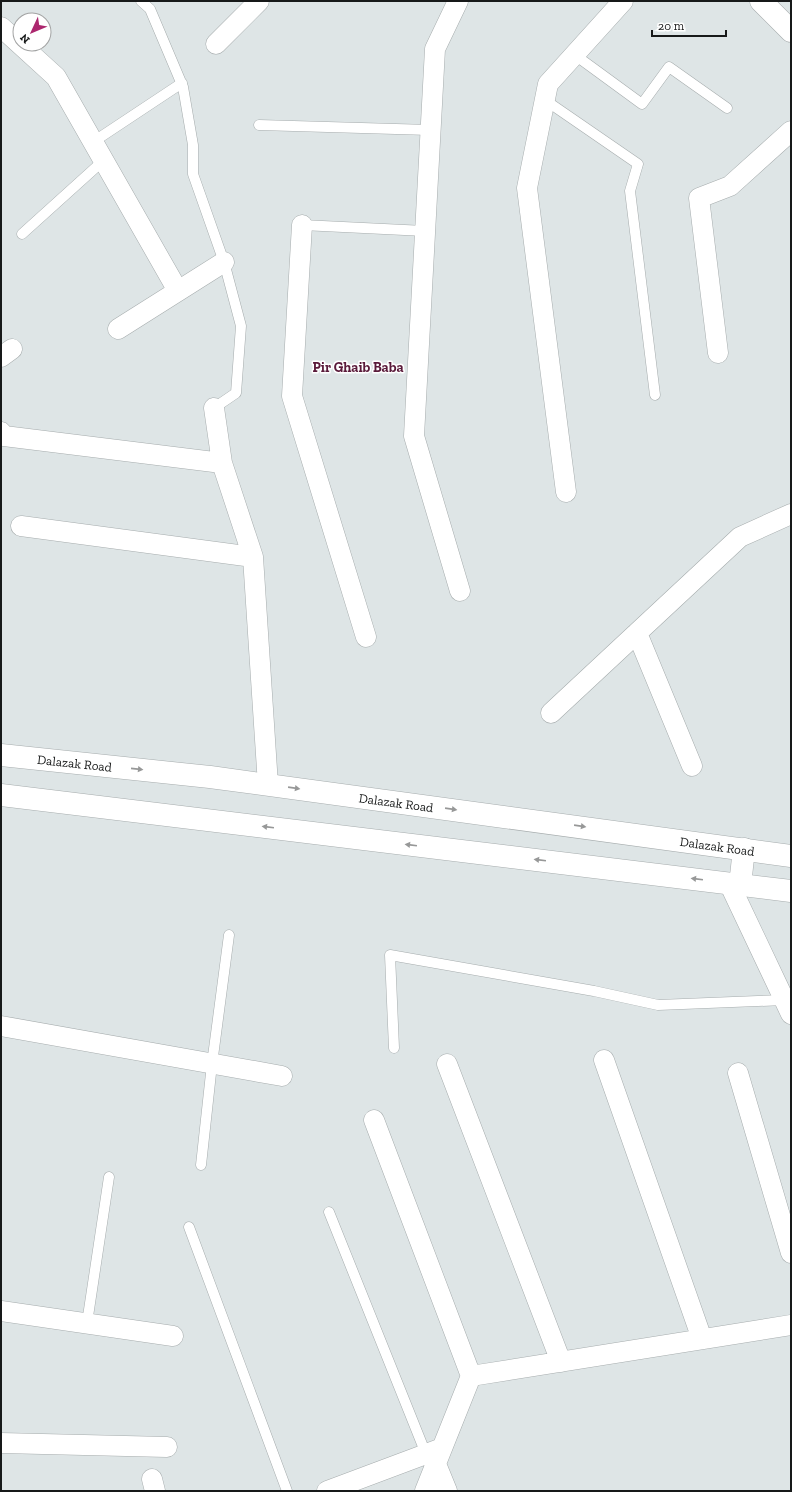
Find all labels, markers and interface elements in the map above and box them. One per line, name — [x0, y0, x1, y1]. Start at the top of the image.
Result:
north arrow — [12, 12, 52, 52]
scale bar — [652, 12, 726, 38]
text: 20 m — [658, 19, 685, 33]
text: N — [17, 31, 33, 46]
district label: Pir Ghaib Baba — [313, 359, 404, 376]
street label: Dalazak Road — [36, 752, 113, 775]
one-way arrow — [131, 766, 143, 773]
one-way arrow — [288, 785, 300, 791]
street label: Dalazak Road — [358, 790, 434, 815]
one-way arrow — [445, 806, 457, 812]
one-way arrow — [574, 823, 586, 829]
one-way arrow — [262, 824, 274, 830]
street label: Dalazak Road — [679, 834, 755, 859]
one-way arrow — [405, 841, 417, 848]
one-way arrow — [534, 857, 546, 863]
one-way arrow — [691, 876, 703, 882]

